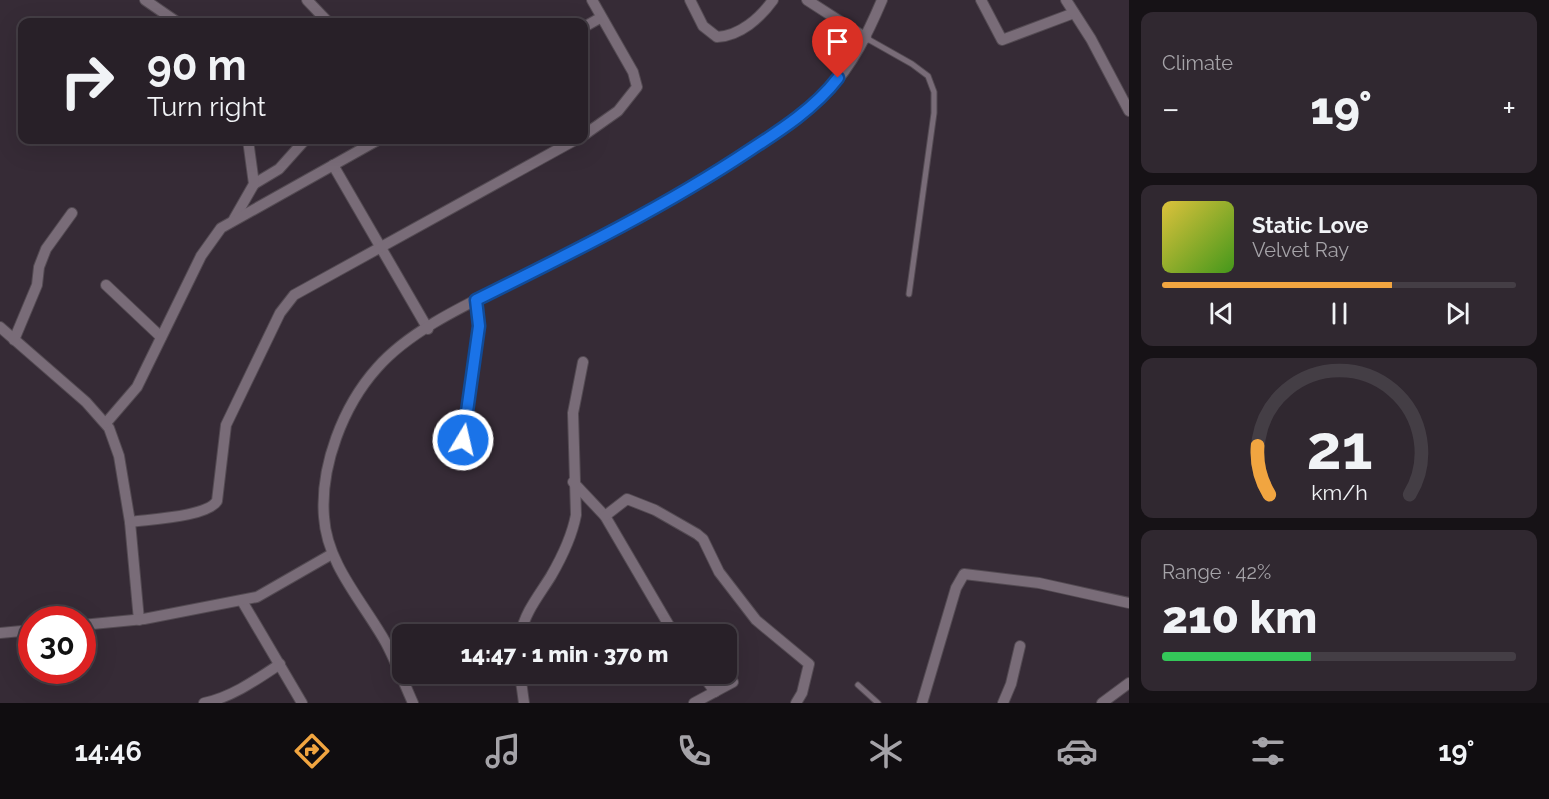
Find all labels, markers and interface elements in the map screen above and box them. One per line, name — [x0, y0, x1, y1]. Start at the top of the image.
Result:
pin — [812, 16, 863, 78]
icon: arrive — [821, 25, 854, 58]
text: 90 m — [147, 41, 247, 90]
icon: right — [48, 42, 126, 120]
text: Climate — [1162, 51, 1233, 75]
text: 19° — [1310, 82, 1372, 135]
text: − — [1162, 89, 1180, 128]
text: + — [1502, 89, 1516, 128]
text: Turn right — [147, 91, 266, 122]
text: Static Love — [1252, 212, 1369, 238]
text: Velvet Ray — [1252, 238, 1349, 262]
icon: previous — [1205, 297, 1238, 330]
icon: pause — [1323, 297, 1356, 330]
icon: next — [1441, 297, 1474, 330]
position arrow — [431, 408, 495, 472]
text: 21 — [1306, 410, 1372, 484]
text: km/h — [1311, 480, 1367, 505]
text: Range · 42% — [1162, 560, 1271, 584]
text: 210 km — [1162, 591, 1317, 644]
speed limit sign: 30 — [18, 606, 96, 684]
text: 14:47 · 1 min · 370 m — [461, 641, 668, 667]
icon: directions — [291, 730, 333, 772]
icon: music — [482, 730, 524, 772]
icon: phone — [673, 730, 715, 772]
icon: climate — [865, 730, 907, 772]
icon: car — [1056, 730, 1098, 772]
icon: filters — [1247, 730, 1289, 772]
text: 14:46 — [75, 736, 142, 767]
text: 19° — [1438, 736, 1474, 767]

